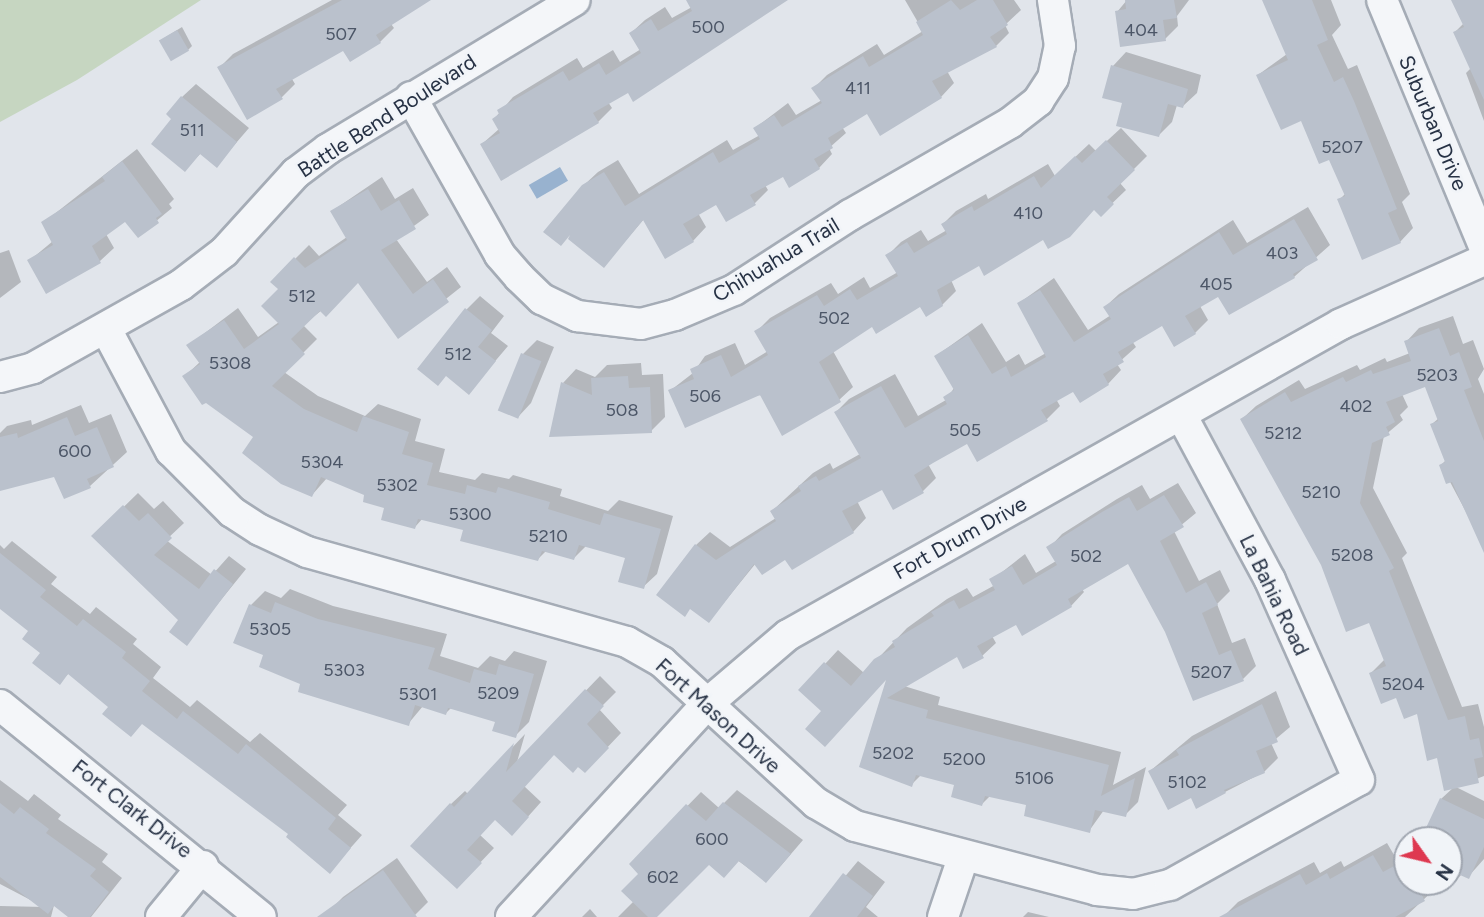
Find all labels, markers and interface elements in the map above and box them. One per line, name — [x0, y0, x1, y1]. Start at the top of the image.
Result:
house number: 500 — [691, 16, 725, 38]
house number: 404 — [1124, 19, 1158, 41]
house number: 507 — [325, 23, 357, 45]
street label: Battle Bend Boulevard — [293, 49, 481, 183]
street label: Suburban Drive — [1393, 52, 1473, 194]
house number: 411 — [845, 77, 871, 99]
house number: 511 — [179, 119, 205, 141]
house number: 5207 — [1321, 136, 1363, 158]
house number: 410 — [1013, 202, 1043, 224]
street label: Chihuahua Trail — [708, 212, 844, 308]
house number: 403 — [1266, 242, 1298, 264]
house number: 405 — [1199, 273, 1233, 295]
house number: 512 — [288, 285, 316, 307]
house number: 502 — [818, 307, 850, 329]
house number: 512 — [444, 343, 472, 365]
house number: 5308 — [209, 352, 251, 374]
house number: 5203 — [1416, 364, 1458, 386]
house number: 506 — [689, 385, 721, 407]
house number: 402 — [1340, 395, 1372, 417]
house number: 508 — [606, 399, 638, 421]
house number: 505 — [949, 419, 981, 441]
house number: 5212 — [1264, 422, 1302, 444]
house number: 600 — [58, 440, 92, 462]
house number: 5304 — [301, 451, 343, 473]
house number: 5302 — [376, 474, 418, 496]
house number: 5210 — [1301, 481, 1341, 503]
street label: Fort Drum Drive — [889, 491, 1031, 585]
house number: 5300 — [448, 503, 492, 525]
house number: 5210 — [528, 525, 568, 547]
street label: La Bahia Road — [1234, 531, 1314, 659]
house number: 5208 — [1330, 544, 1374, 566]
house number: 502 — [1070, 545, 1102, 567]
house number: 5305 — [249, 618, 291, 640]
street label: Fort Mason Drive — [650, 653, 786, 779]
house number: 5303 — [323, 659, 365, 681]
house number: 5207 — [1190, 661, 1232, 683]
house number: 5204 — [1381, 673, 1425, 695]
house number: 5209 — [477, 682, 519, 704]
house number: 5301 — [398, 683, 438, 705]
house number: 5202 — [872, 742, 914, 764]
house number: 5200 — [942, 748, 986, 770]
street label: Fort Clark Drive — [67, 754, 197, 864]
house number: 5106 — [1014, 767, 1054, 789]
house number: 5102 — [1167, 771, 1207, 793]
north arrow — [1393, 826, 1463, 896]
house number: 600 — [695, 828, 729, 850]
text: N — [1431, 859, 1458, 884]
house number: 602 — [647, 866, 679, 888]

